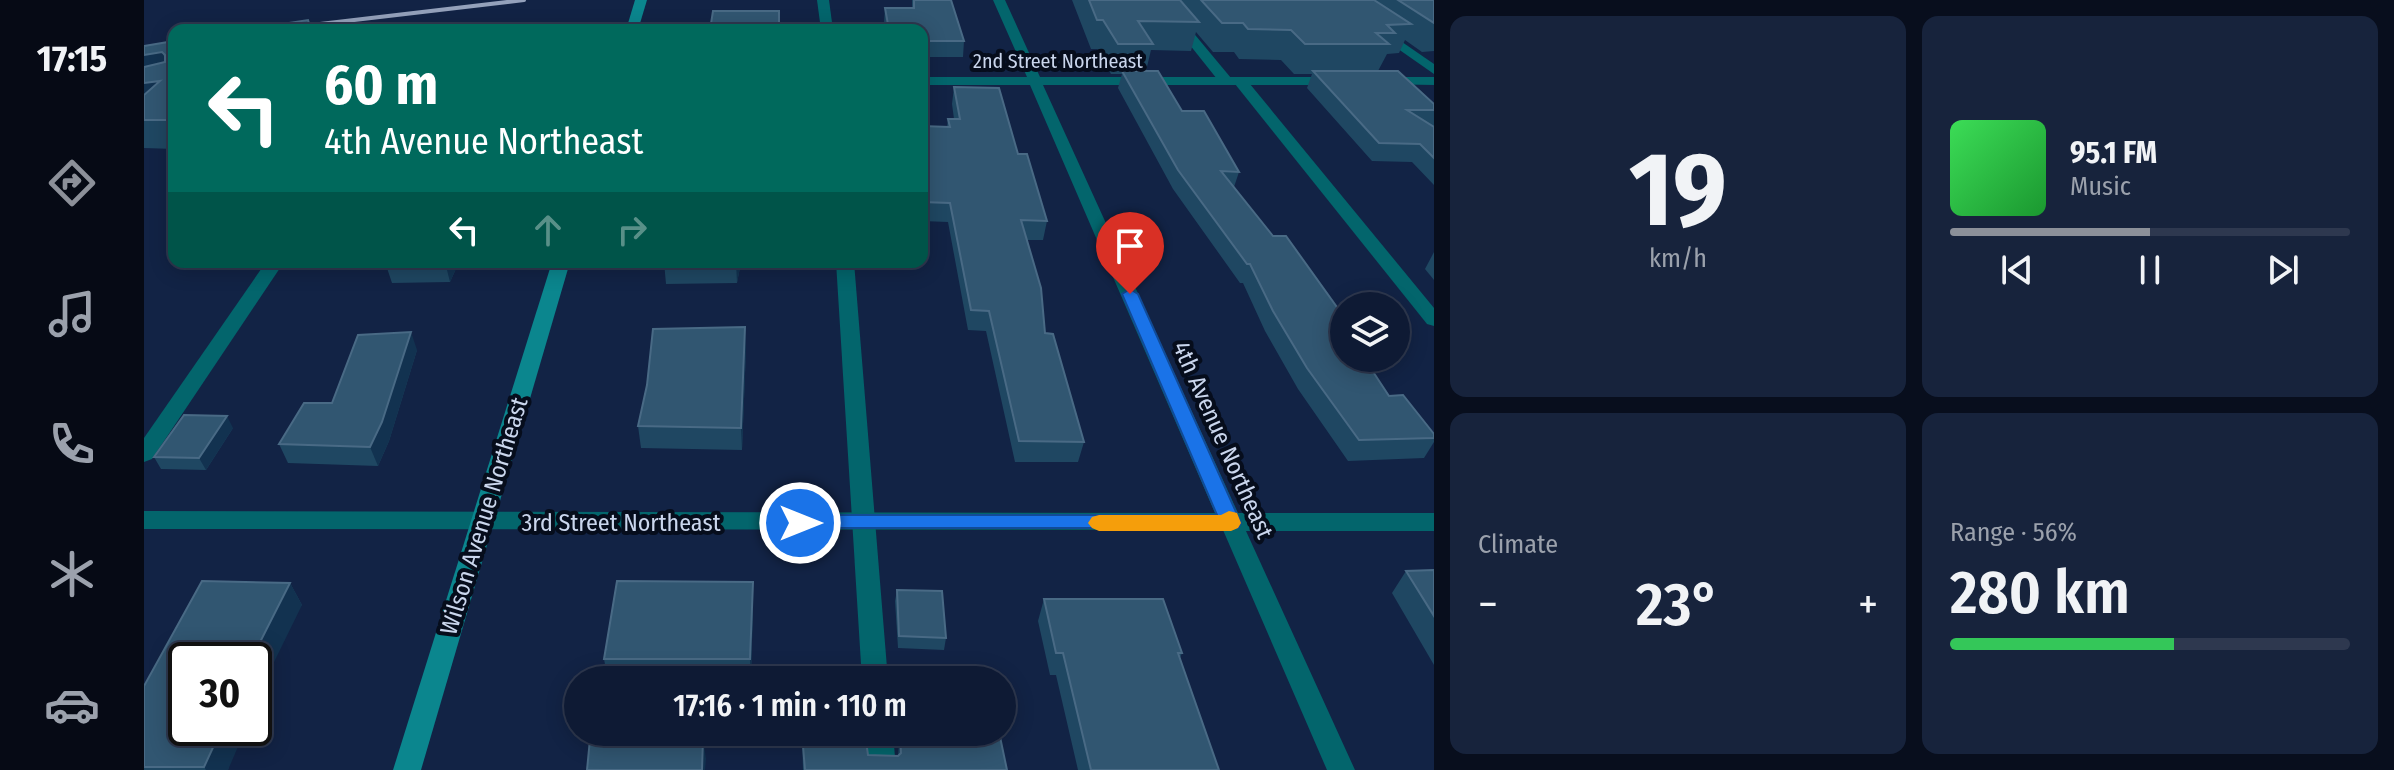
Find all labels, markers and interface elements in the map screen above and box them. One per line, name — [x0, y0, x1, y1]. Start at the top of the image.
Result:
text: 17:15 — [37, 37, 107, 81]
street label: 2nd Street Northeast — [973, 49, 1143, 73]
text: 60 m — [324, 52, 438, 119]
icon: left — [192, 56, 296, 160]
text: 4th Avenue Northeast — [324, 120, 643, 164]
text: 19 — [1629, 128, 1727, 253]
text: 95.1 FM — [2070, 135, 2157, 171]
icon: directions — [44, 155, 100, 211]
text: Music — [2070, 171, 2131, 202]
icon: left — [442, 208, 486, 252]
icon: ahead — [526, 208, 570, 252]
icon: right — [610, 208, 654, 252]
pin — [1096, 212, 1164, 294]
icon: arrive — [1108, 224, 1152, 268]
text: km/h — [1649, 243, 1707, 274]
icon: previous — [1995, 248, 2039, 292]
icon: pause — [2128, 248, 2172, 292]
icon: next — [2261, 248, 2305, 292]
icon: music — [44, 286, 100, 342]
map controls — [1330, 292, 1410, 372]
button: layers — [1330, 292, 1410, 372]
street label: 4th Avenue Northeast — [1167, 337, 1279, 543]
street label: Wilson Avenue Northeast — [435, 394, 533, 638]
icon: phone — [44, 416, 100, 472]
position arrow — [758, 481, 842, 565]
street label: 3rd Street Northeast — [521, 509, 721, 537]
text: Range · 56% — [1950, 517, 2077, 548]
text: Climate — [1478, 529, 1558, 560]
icon: climate — [44, 546, 100, 602]
text: 280 km — [1950, 557, 2130, 629]
text: 23° — [1636, 569, 1720, 641]
text: − — [1478, 578, 1498, 631]
text: + — [1858, 578, 1878, 631]
speed limit sign: 30 — [168, 642, 272, 746]
icon: car — [44, 677, 100, 733]
text: 17:16 · 1 min · 110 m — [673, 688, 907, 724]

